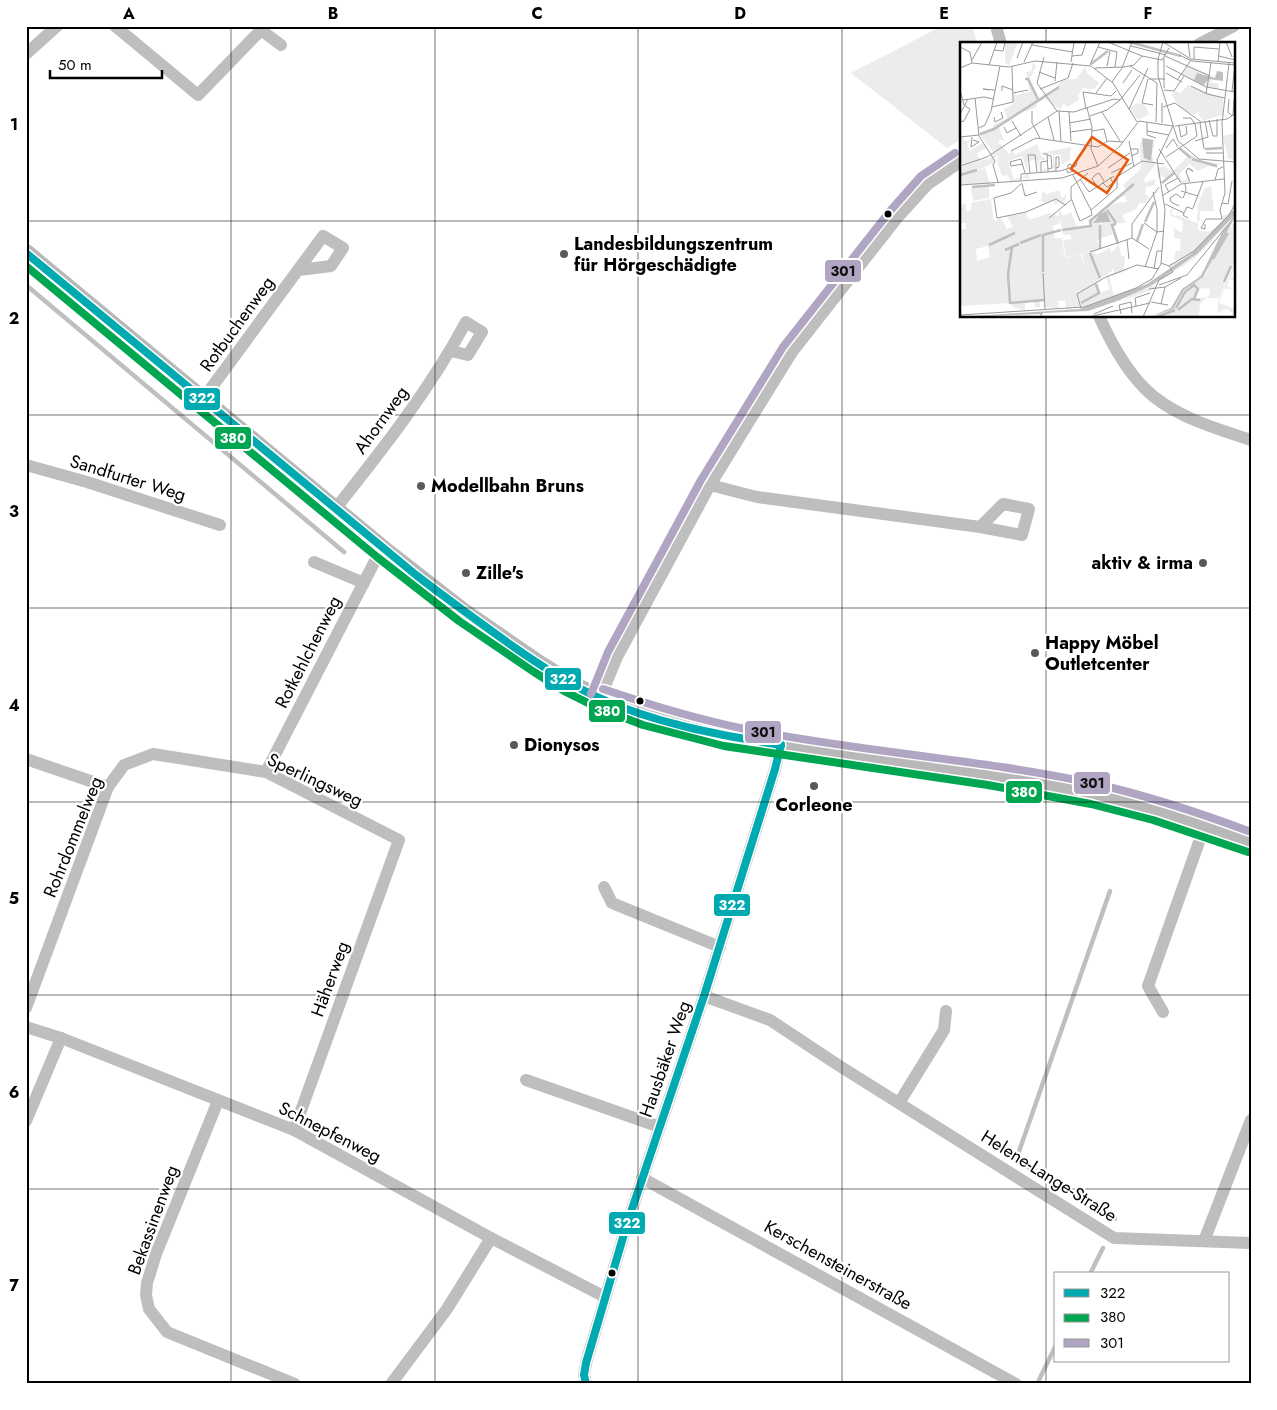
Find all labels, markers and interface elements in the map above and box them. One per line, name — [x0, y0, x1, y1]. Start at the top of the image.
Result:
text: A — [122, 2, 135, 25]
text: B — [328, 2, 338, 25]
text: C — [531, 2, 543, 25]
text: D — [734, 2, 746, 25]
text: E — [939, 2, 949, 25]
text: F — [1144, 2, 1152, 25]
inset map — [960, 42, 1234, 318]
scale bar — [50, 48, 162, 80]
text: 50 m — [58, 54, 92, 76]
text: 1 — [10, 113, 18, 136]
unlabelled marker — [883, 209, 893, 219]
place label: Landesbildungszentrum für Hörgeschädigte — [574, 231, 773, 278]
marker: Landesbildungszentrum für Hörgeschädigte — [558, 248, 570, 260]
line badge: 301 — [824, 259, 862, 283]
text: 301 — [830, 261, 856, 281]
street label: Rotbuchenweg — [194, 271, 280, 377]
text: 2 — [9, 307, 19, 330]
street label: Ahornweg — [347, 381, 415, 459]
line badge: 322 — [183, 387, 221, 411]
text: 322 — [188, 388, 216, 408]
line badge: 380 — [214, 426, 252, 450]
text: 380 — [220, 428, 246, 448]
street label: Sandfurter Weg — [67, 448, 189, 508]
place label: Modellbahn Bruns — [431, 473, 584, 499]
marker: Modellbahn Bruns — [415, 480, 427, 492]
text: 3 — [9, 500, 19, 523]
place label: aktiv & irma — [1092, 550, 1193, 576]
marker: aktiv & irma — [1197, 557, 1209, 569]
place label: Zille's — [476, 560, 524, 586]
marker: Zille's — [460, 567, 472, 579]
street label: Rotkehlchenweg — [269, 591, 347, 713]
place label: Happy Möbel Outletcenter — [1045, 630, 1159, 677]
marker: Happy Möbel Outletcenter — [1029, 647, 1041, 659]
line badge: 322 — [544, 667, 582, 691]
text: 322 — [549, 669, 577, 689]
text: 4 — [8, 694, 20, 717]
unlabelled marker — [635, 696, 645, 706]
line badge: 380 — [588, 699, 626, 723]
text: 380 — [594, 701, 620, 721]
line badge: 301 — [744, 720, 782, 744]
text: 301 — [750, 722, 776, 742]
place label: Dionysos — [524, 732, 599, 758]
marker: Dionysos — [508, 739, 520, 751]
street label: Sperlingsweg — [263, 747, 367, 813]
line badge: 301 — [1073, 771, 1111, 795]
street label: Rohrdommelweg — [37, 773, 109, 901]
text: 301 — [1079, 773, 1105, 793]
marker: Corleone — [808, 780, 820, 792]
line badge: 380 — [1005, 780, 1043, 804]
text: 380 — [1011, 782, 1037, 802]
place label: Corleone — [775, 792, 853, 818]
text: 5 — [9, 887, 19, 910]
line badge: 322 — [713, 893, 751, 917]
text: 322 — [718, 895, 746, 915]
street label: Häherweg — [304, 938, 356, 1020]
street label: Hausbäker Weg — [633, 997, 697, 1121]
text: 6 — [9, 1081, 19, 1104]
street label: Schnepfenweg — [274, 1095, 386, 1169]
street label: Helene-Lange-Straße — [976, 1124, 1122, 1228]
street label: Bekassinenweg — [121, 1162, 185, 1278]
line badge: 322 — [608, 1211, 646, 1235]
text: 322 — [613, 1213, 641, 1233]
street label: Kerschensteinerstraße — [759, 1214, 917, 1316]
unlabelled marker — [607, 1268, 617, 1278]
legend — [1054, 1272, 1230, 1362]
text: 7 — [9, 1274, 19, 1297]
text: 322 — [1100, 1282, 1125, 1304]
text: 380 — [1100, 1306, 1125, 1328]
text: 301 — [1100, 1332, 1124, 1354]

